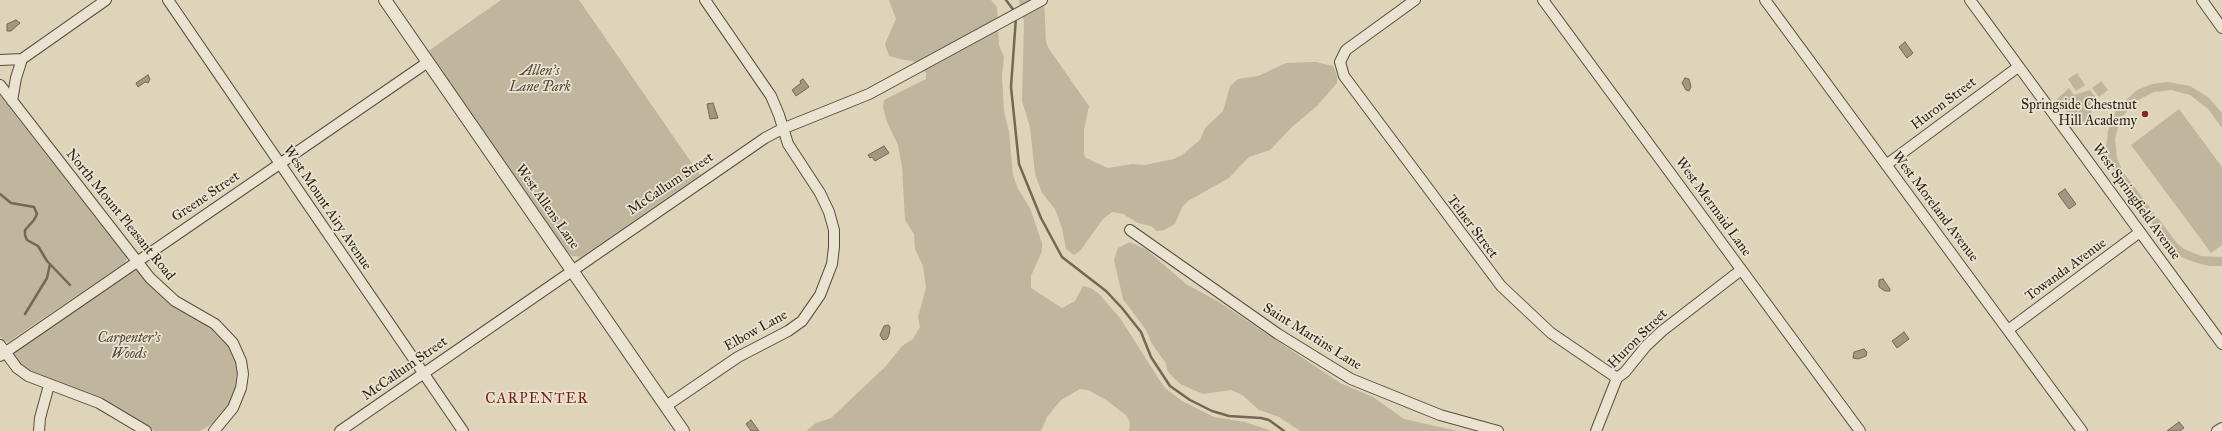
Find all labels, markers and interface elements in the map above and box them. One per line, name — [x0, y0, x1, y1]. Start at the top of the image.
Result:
park label: Allen's Lane Park — [509, 64, 571, 96]
street label: Huron Street — [1908, 74, 1980, 134]
place label: Springside Chestnut Hill Academy — [2021, 98, 2137, 130]
marker: Springside Chestnut Hill Academy — [2140, 109, 2150, 119]
street label: West Springfield Avenue — [2088, 141, 2184, 263]
street label: West Mount Airy Avenue — [279, 143, 375, 273]
street label: North Mount Pleasant Road — [62, 146, 178, 284]
street label: McCallum Street — [625, 149, 717, 219]
street label: West Moreland Avenue — [1888, 149, 1982, 265]
street label: West Mermaid Lane — [1671, 154, 1755, 260]
street label: West Allens Lane — [512, 161, 582, 253]
street label: Greene Street — [169, 168, 243, 226]
street label: Telner Street — [1443, 192, 1501, 262]
street label: Towanda Avenue — [2022, 235, 2110, 305]
street label: Saint Martins Lane — [1260, 300, 1364, 374]
street label: Huron Street — [1605, 306, 1671, 372]
street label: Elbow Lane — [722, 307, 790, 355]
park label: Carpenter's Woods — [97, 331, 161, 364]
street label: McCallum Street — [359, 333, 451, 405]
district label: CARPENTER — [485, 390, 589, 408]

